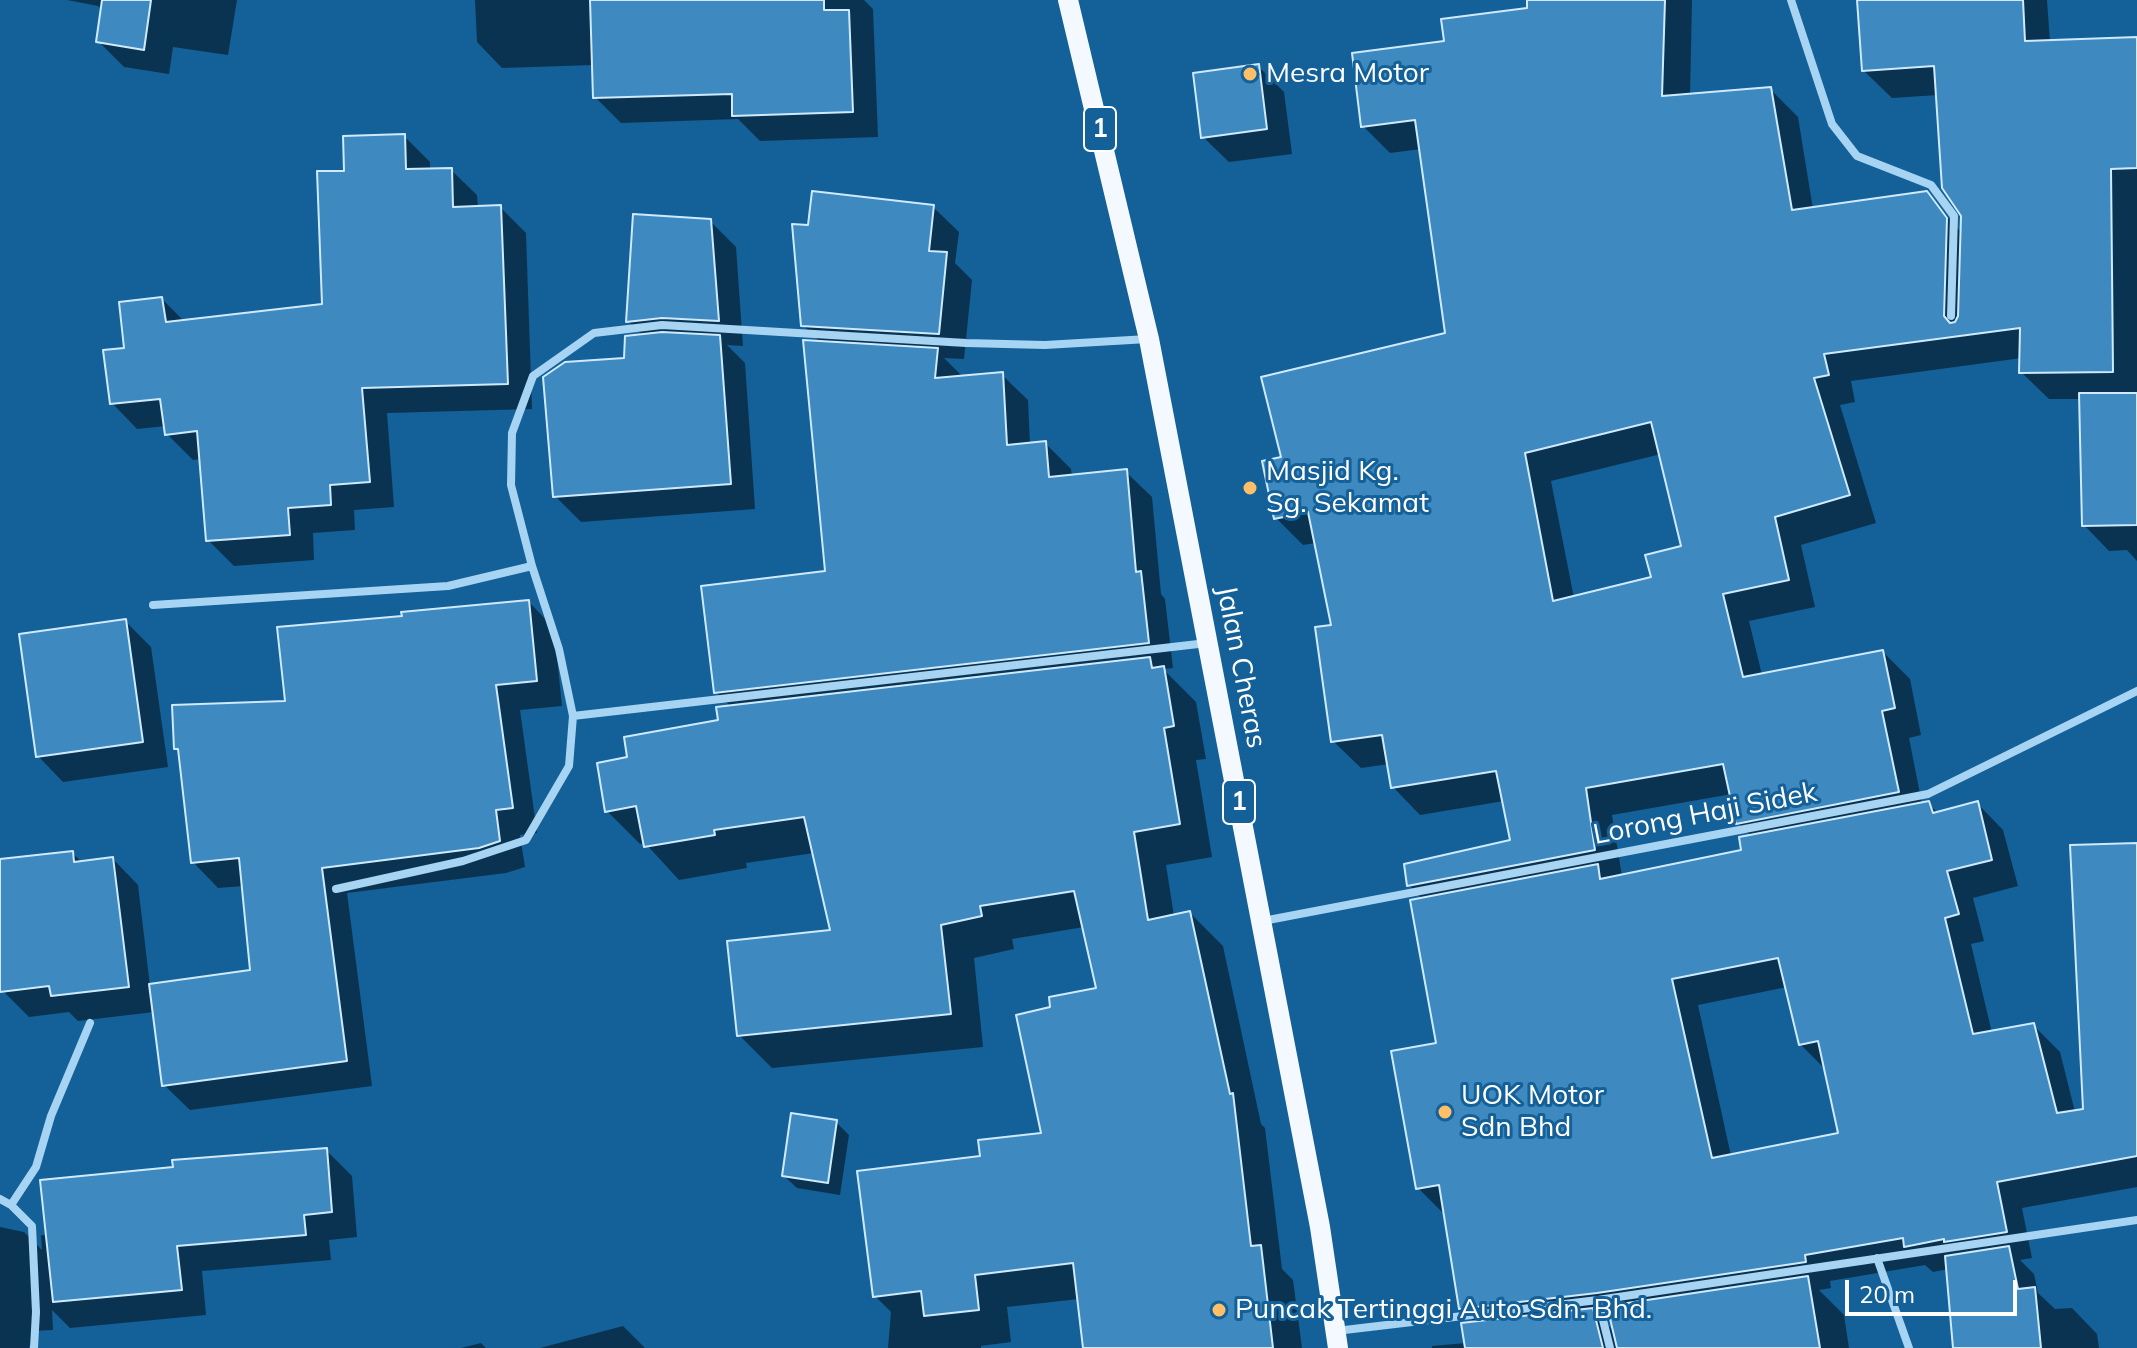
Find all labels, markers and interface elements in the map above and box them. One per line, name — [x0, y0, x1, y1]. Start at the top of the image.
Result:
place label: Mesra Motor — [1266, 57, 1429, 91]
marker: Mesra Motor — [1241, 65, 1259, 83]
road number: 1 — [1084, 107, 1116, 151]
place label: Masjid Kg. Sg. Sekamat — [1266, 455, 1429, 521]
marker: Masjid Kg. Sg. Sekamat — [1241, 479, 1259, 497]
street label: Jalan Cheras — [1209, 583, 1273, 751]
street label: Lorong Haji Sidek — [1590, 776, 1820, 852]
road number: 1 — [1223, 780, 1255, 824]
place label: UOK Motor Sdn Bhd — [1461, 1079, 1604, 1145]
marker: UOK Motor Sdn Bhd — [1436, 1103, 1454, 1121]
scale bar — [1849, 1264, 2021, 1314]
text: 20 m — [1859, 1279, 1915, 1309]
place label: Puncak Tertinggi Auto Sdn. Bhd. — [1235, 1293, 1652, 1327]
marker: Puncak Tertinggi Auto Sdn. Bhd. — [1210, 1301, 1228, 1319]

